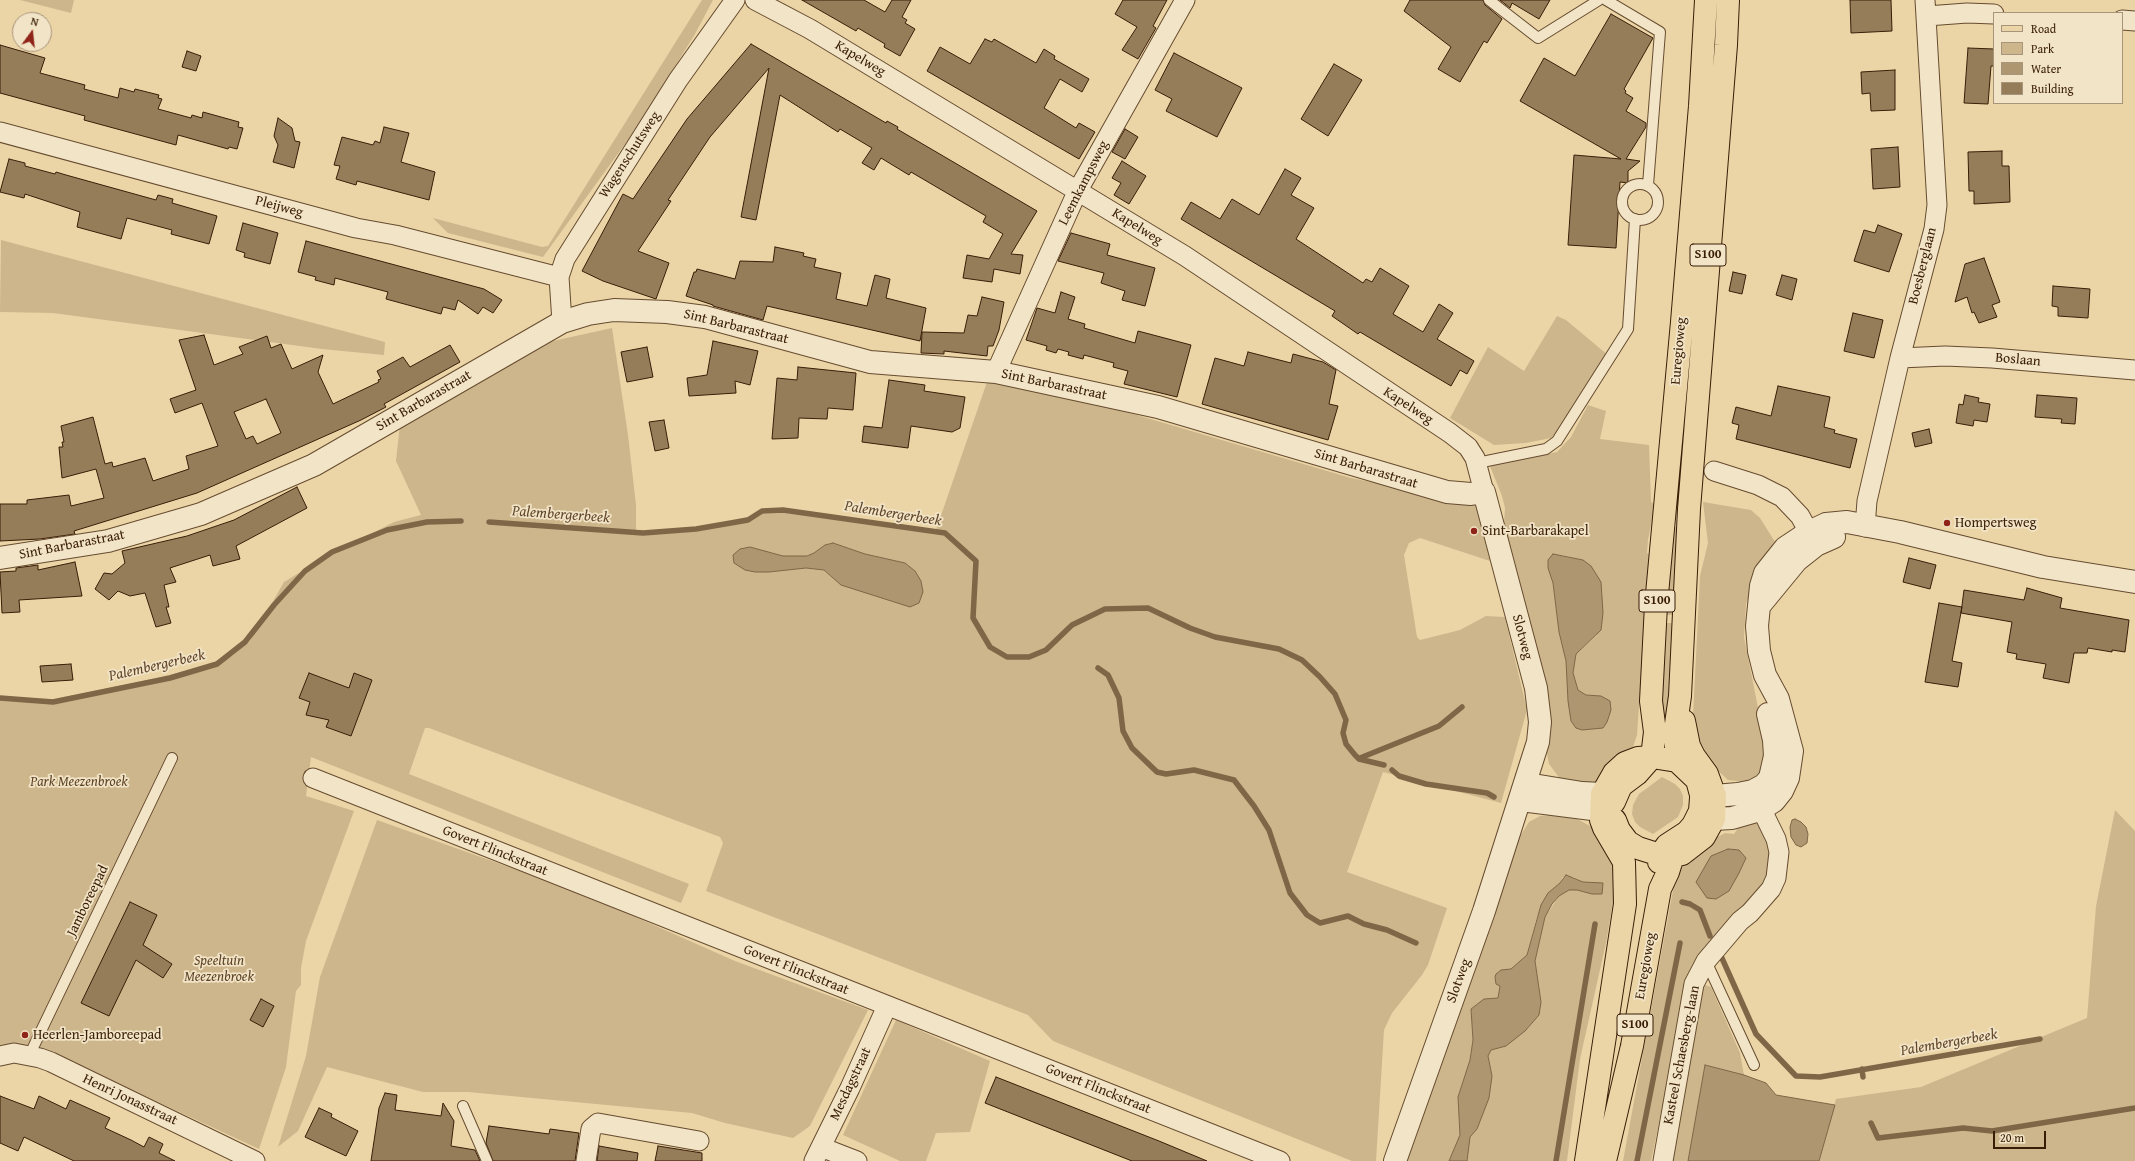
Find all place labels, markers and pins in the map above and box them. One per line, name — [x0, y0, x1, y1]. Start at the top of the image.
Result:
place label: Hompertsweg — [1955, 515, 2036, 531]
marker: Hompertsweg — [1942, 518, 1952, 528]
place label: Sint-Barbarakapel — [1482, 523, 1589, 539]
marker: Sint-Barbarakapel — [1469, 526, 1479, 536]
place label: Heerlen-Jamboreepad — [33, 1027, 162, 1043]
marker: Heerlen-Jamboreepad — [20, 1030, 30, 1040]

